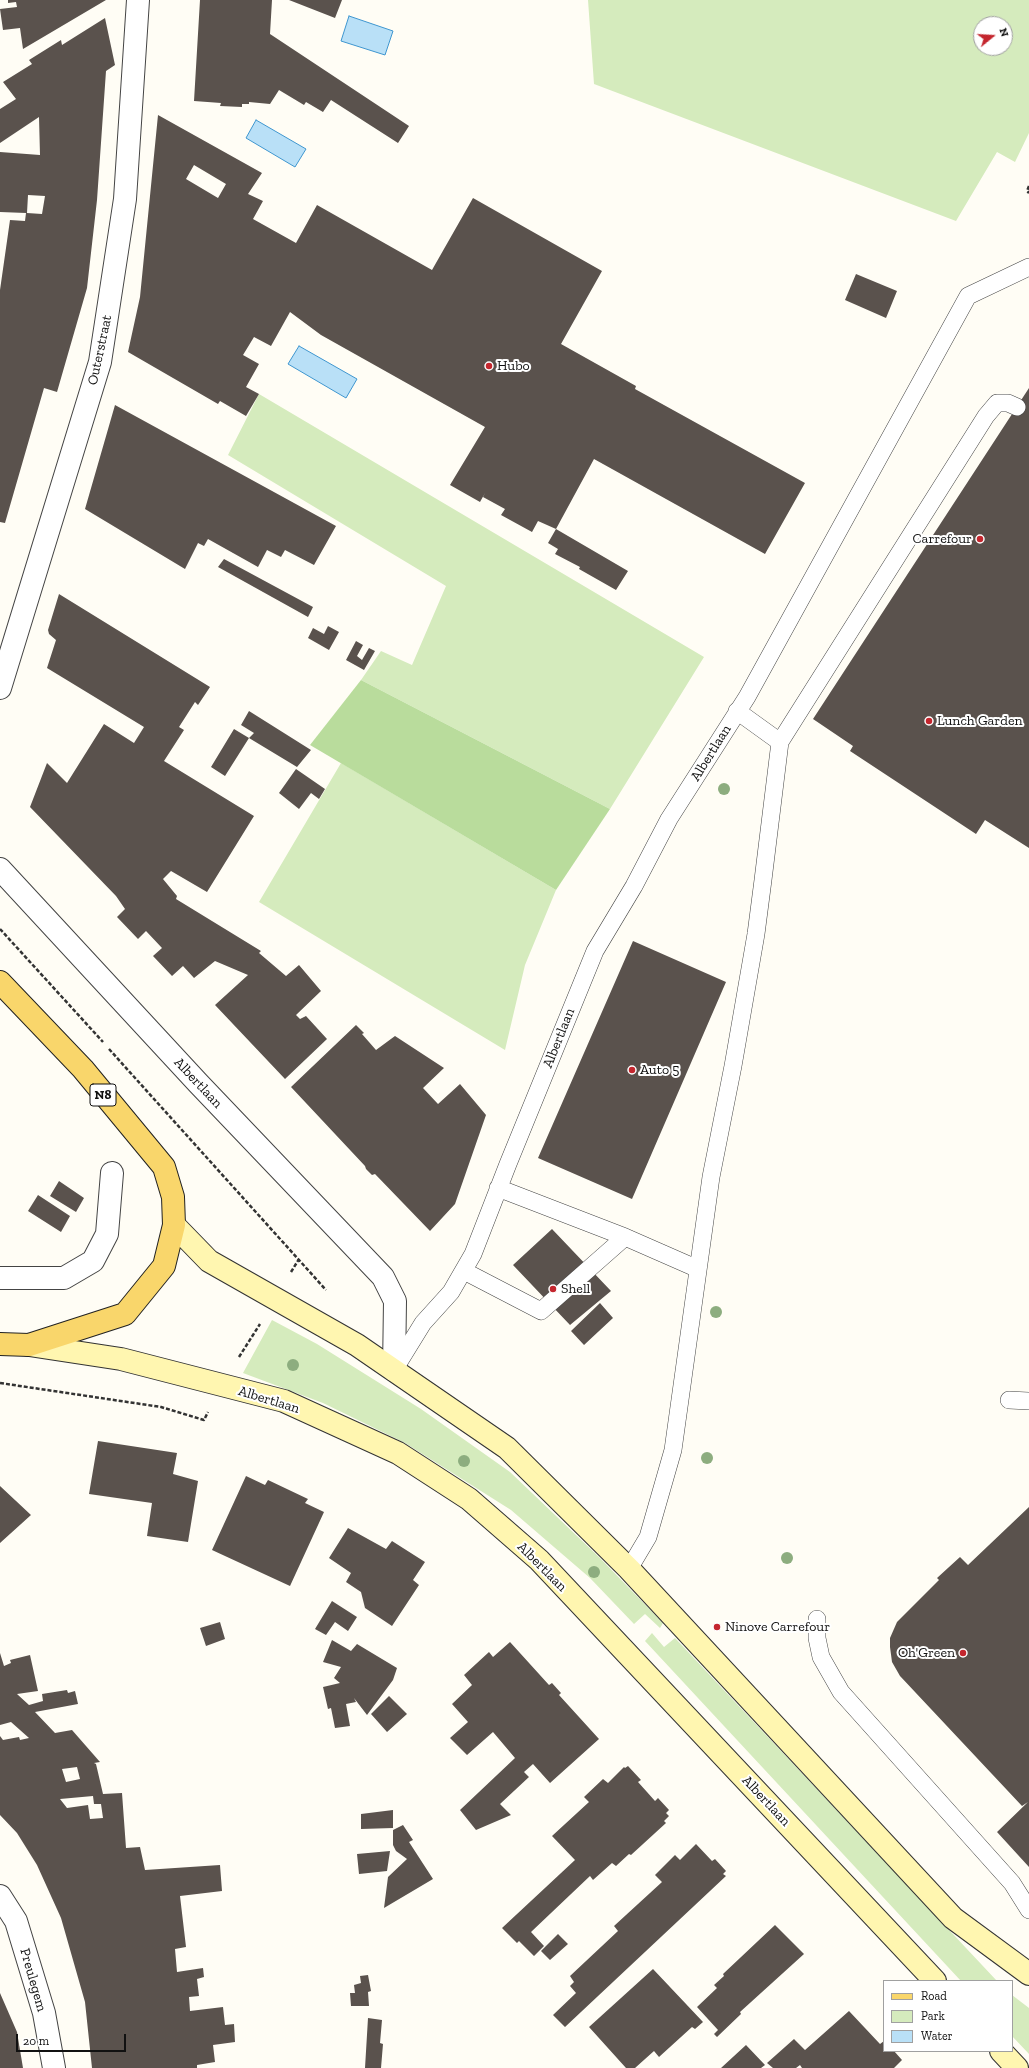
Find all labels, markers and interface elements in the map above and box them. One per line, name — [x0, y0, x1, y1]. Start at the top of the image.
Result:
north arrow — [973, 16, 1013, 56]
text: N — [996, 26, 1011, 38]
street label: Outerstraat — [84, 313, 116, 387]
place label: Hubo — [497, 358, 530, 374]
marker: Hubo — [484, 361, 494, 371]
place label: Carrefour — [913, 531, 972, 547]
marker: Carrefour — [975, 534, 985, 544]
place label: Lunch Garden — [937, 713, 1022, 729]
marker: Lunch Garden — [924, 716, 934, 726]
street label: Albertlaan — [687, 722, 735, 784]
street label: Albertlaan — [539, 1006, 579, 1070]
street label: Albertlaan — [170, 1054, 226, 1112]
place label: Auto 5 — [640, 1062, 679, 1078]
marker: Auto 5 — [627, 1065, 637, 1075]
road number: N8 — [90, 1084, 116, 1106]
place label: Shell — [561, 1281, 590, 1297]
marker: Shell — [548, 1284, 558, 1294]
street label: Albertlaan — [236, 1383, 302, 1417]
street label: Albertlaan — [514, 1539, 570, 1595]
place label: Ninove Carrefour — [725, 1619, 830, 1635]
marker: Ninove Carrefour — [712, 1622, 722, 1632]
place label: Oh'Green — [898, 1645, 955, 1661]
marker: Oh'Green — [958, 1648, 968, 1658]
street label: Albertlaan — [738, 1772, 794, 1830]
street label: Preulegem — [16, 1946, 50, 2014]
legend — [883, 1980, 1013, 2052]
text: Road — [921, 1989, 947, 2003]
text: Park — [921, 2009, 945, 2023]
scale bar — [18, 2026, 128, 2052]
text: Water — [921, 2029, 953, 2043]
text: 20 m — [23, 2034, 49, 2048]

